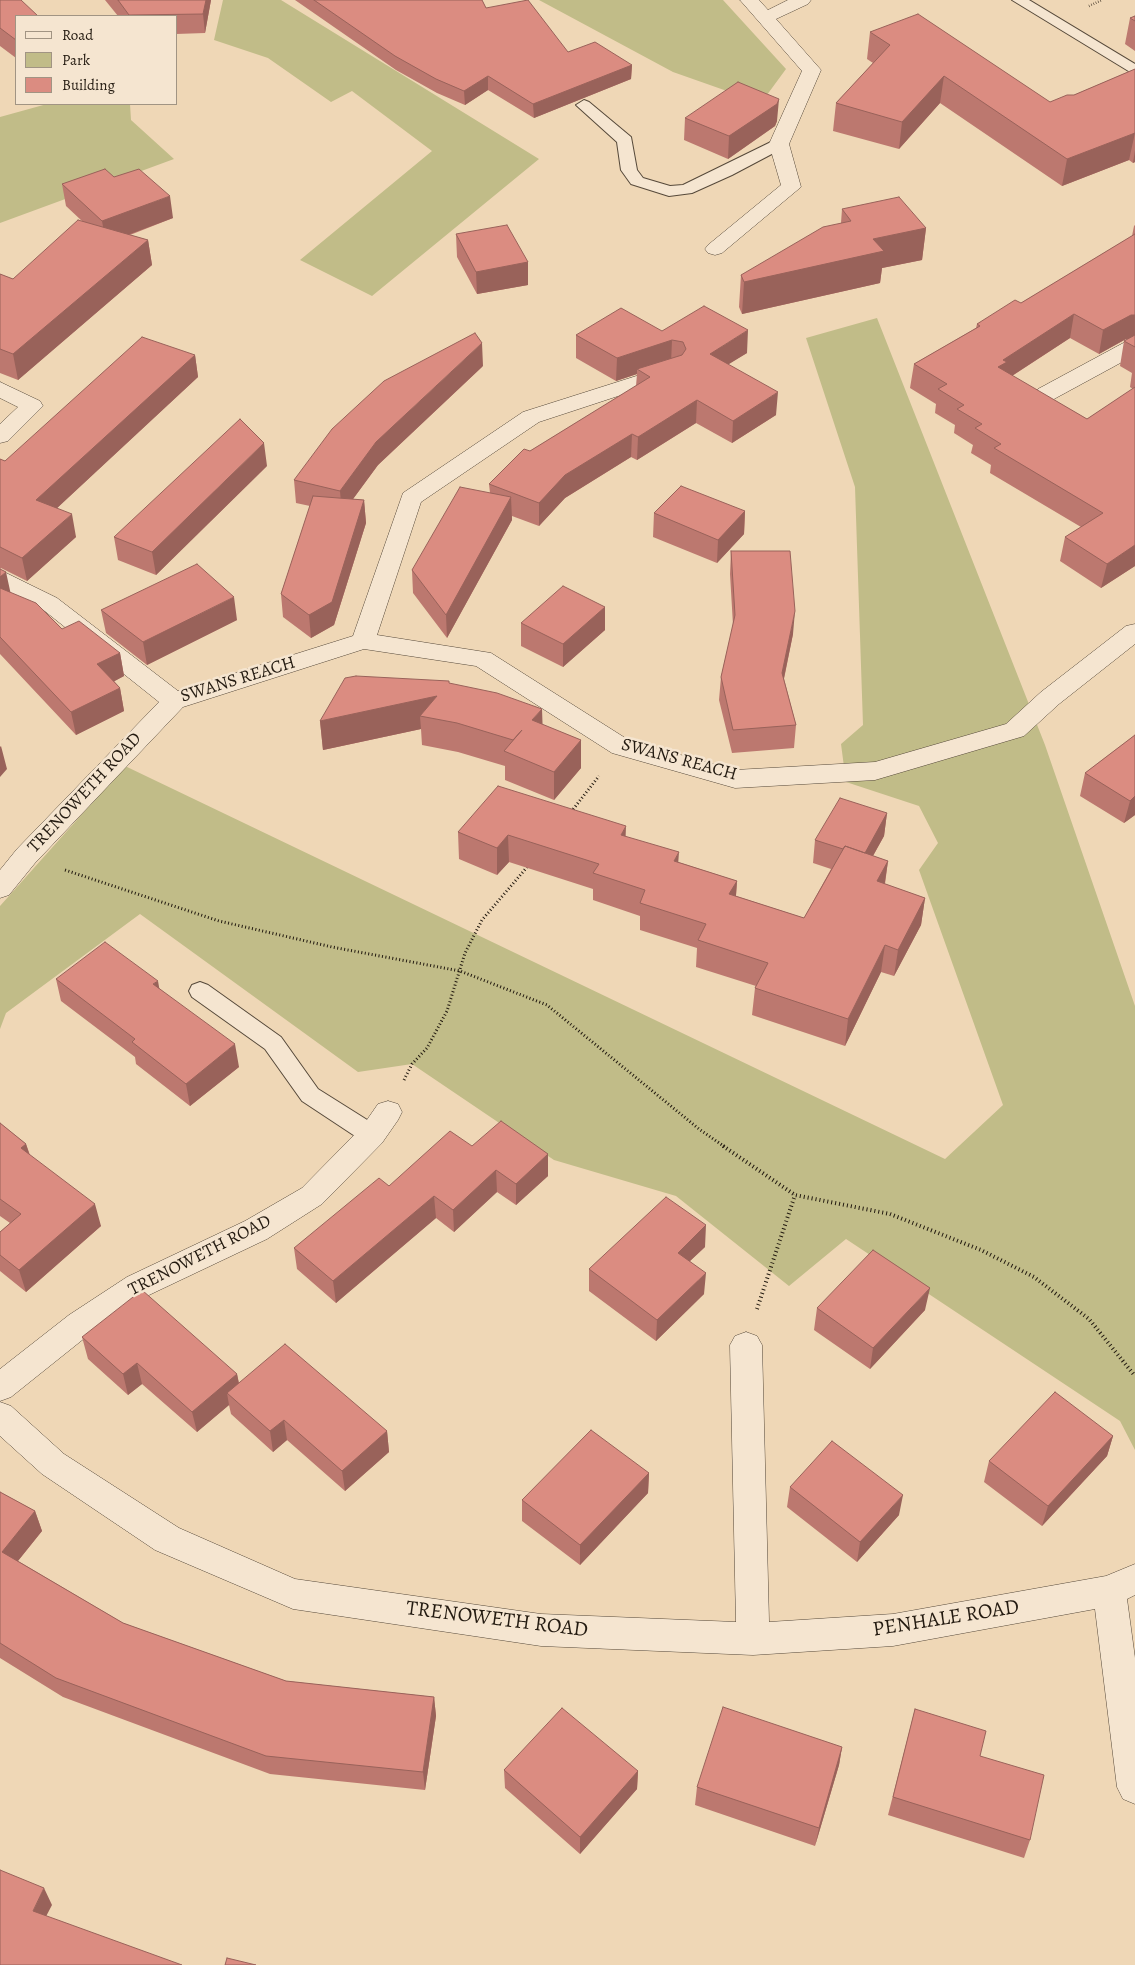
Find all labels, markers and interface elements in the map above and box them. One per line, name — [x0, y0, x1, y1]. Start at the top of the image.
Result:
legend — [15, 15, 178, 105]
text: Road — [62, 25, 93, 45]
text: Park — [62, 50, 90, 70]
text: Building — [62, 75, 115, 95]
street label: SWANS REACH — [178, 652, 298, 708]
street label: TRENOWETH ROAD — [24, 728, 146, 858]
street label: SWANS REACH — [619, 734, 739, 786]
street label: TRENOWETH ROAD — [125, 1211, 275, 1301]
street label: PENHALE ROAD — [871, 1595, 1021, 1643]
street label: TRENOWETH ROAD — [405, 1596, 589, 1644]

